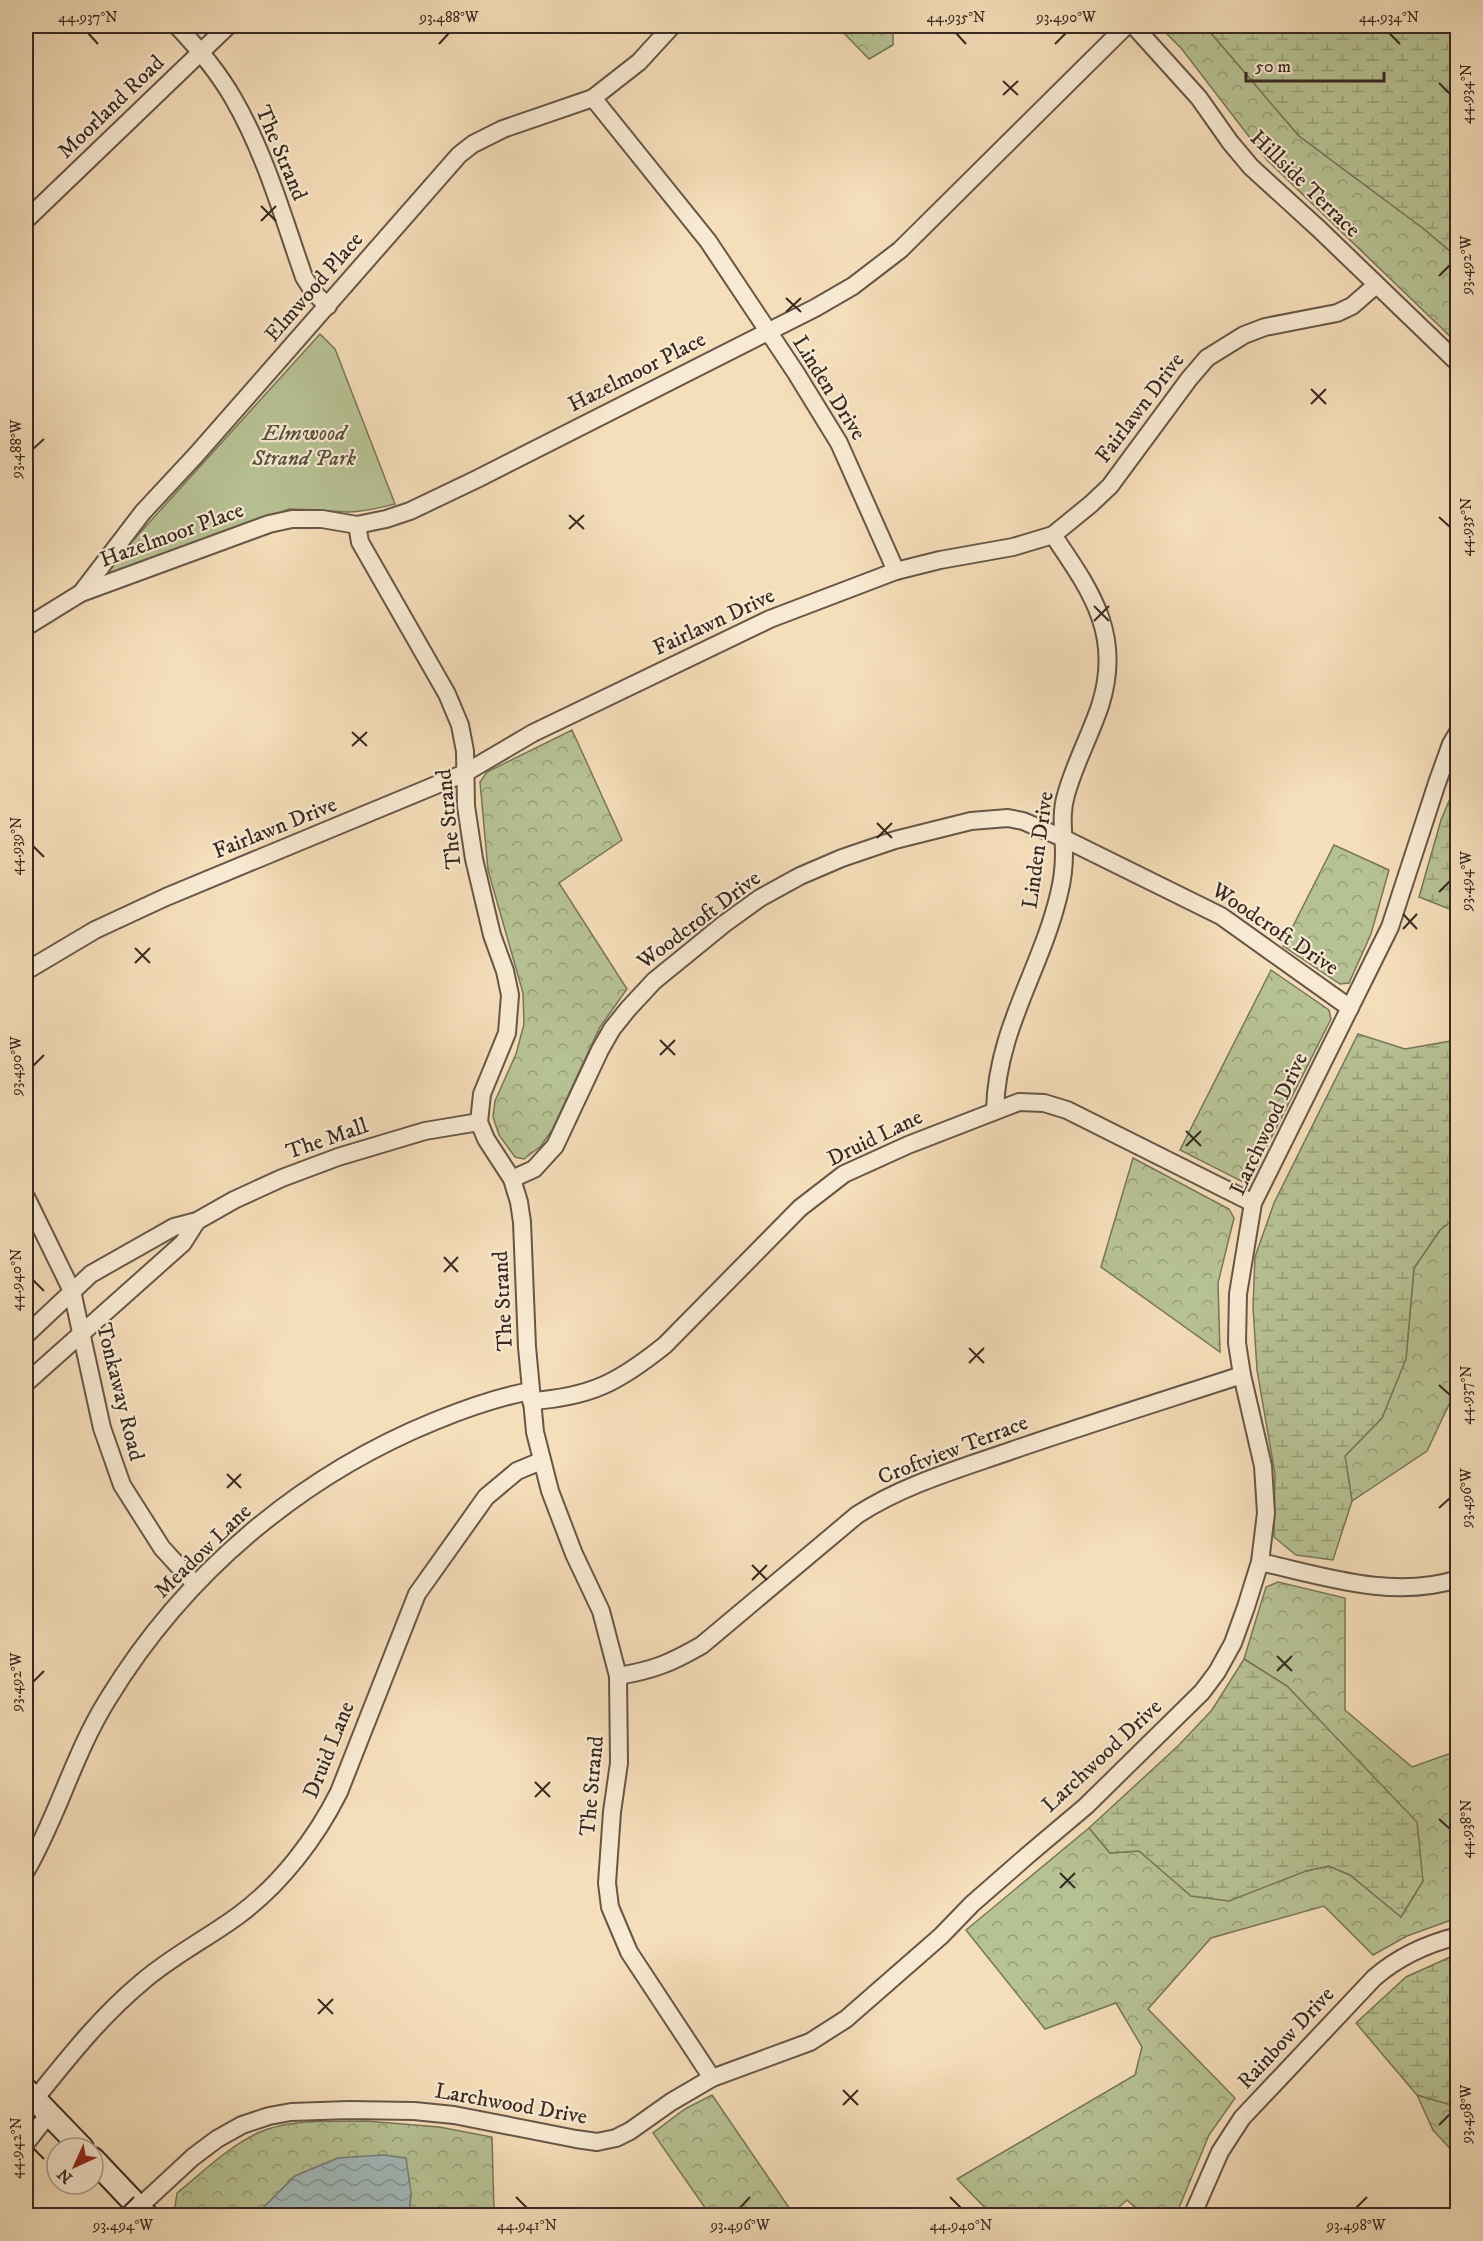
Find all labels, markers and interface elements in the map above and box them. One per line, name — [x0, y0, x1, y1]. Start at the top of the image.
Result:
text: 44.937°N — [58, 8, 118, 27]
text: 93.488°W — [419, 8, 479, 27]
text: 44.935°N — [927, 8, 985, 27]
text: 93.490°W — [1035, 8, 1096, 27]
text: 44.934°N — [1359, 8, 1419, 27]
scale bar — [1246, 45, 1384, 83]
street label: Moorland Road — [52, 49, 170, 165]
text: 50 m — [1255, 56, 1291, 78]
text: 44.934°N — [1457, 64, 1476, 124]
street label: The Strand — [249, 101, 313, 205]
street label: Hillside Terrace — [1244, 125, 1366, 243]
street label: Elmwood Place — [259, 226, 369, 348]
text: 93.492°W — [1457, 235, 1476, 295]
street label: Hazelmoor Place — [564, 326, 710, 418]
street label: Linden Drive — [786, 331, 872, 445]
street label: Fairlawn Drive — [1090, 348, 1190, 468]
text: 93.488°W — [7, 419, 26, 479]
park label: Elmwood Strand Park — [251, 420, 357, 472]
street label: Hazelmoor Place — [96, 496, 248, 574]
text: 44.935°N — [1457, 498, 1476, 556]
street label: Fairlawn Drive — [649, 582, 779, 662]
street label: The Strand — [430, 768, 468, 870]
street label: Linden Drive — [1016, 790, 1060, 910]
street label: Fairlawn Drive — [209, 791, 341, 865]
text: 44.939°N — [7, 817, 26, 875]
text: 93.494°W — [1457, 851, 1476, 912]
street label: Woodcroft Drive — [631, 865, 766, 976]
street label: Woodcroft Drive — [1205, 876, 1344, 981]
text: 93.490°W — [7, 1036, 26, 1097]
street label: Larchwood Drive — [1224, 1048, 1314, 1200]
street label: Druid Lane — [823, 1103, 927, 1173]
street label: The Mall — [283, 1112, 372, 1166]
text: 44.940°N — [7, 1249, 26, 1311]
street label: The Strand — [487, 1250, 519, 1352]
street label: Tonkaway Road — [90, 1320, 150, 1464]
text: 44.937°N — [1457, 1365, 1476, 1425]
street label: Croftview Terrace — [874, 1409, 1032, 1491]
text: 93.496°W — [1457, 1468, 1476, 1529]
street label: Meadow Lane — [149, 1498, 257, 1604]
text: 93.492°W — [7, 1652, 26, 1712]
street label: Larchwood Drive — [1036, 1694, 1168, 1818]
street label: Druid Lane — [297, 1698, 361, 1802]
street label: The Strand — [574, 1735, 610, 1837]
text: 44.938°N — [1457, 1800, 1476, 1858]
street label: Rainbow Drive — [1232, 1981, 1340, 2095]
street label: Larchwood Drive — [433, 2077, 589, 2131]
text: 93.498°W — [1457, 2084, 1476, 2144]
text: 44.942°N — [7, 2117, 26, 2179]
north arrow — [45, 2136, 105, 2196]
text: N — [53, 2164, 77, 2188]
text: 93.494°W — [92, 2216, 153, 2235]
text: 44.941°N — [497, 2216, 557, 2235]
text: 93.496°W — [709, 2216, 770, 2235]
text: 44.940°N — [930, 2216, 992, 2235]
text: 93.498°W — [1326, 2216, 1386, 2235]

